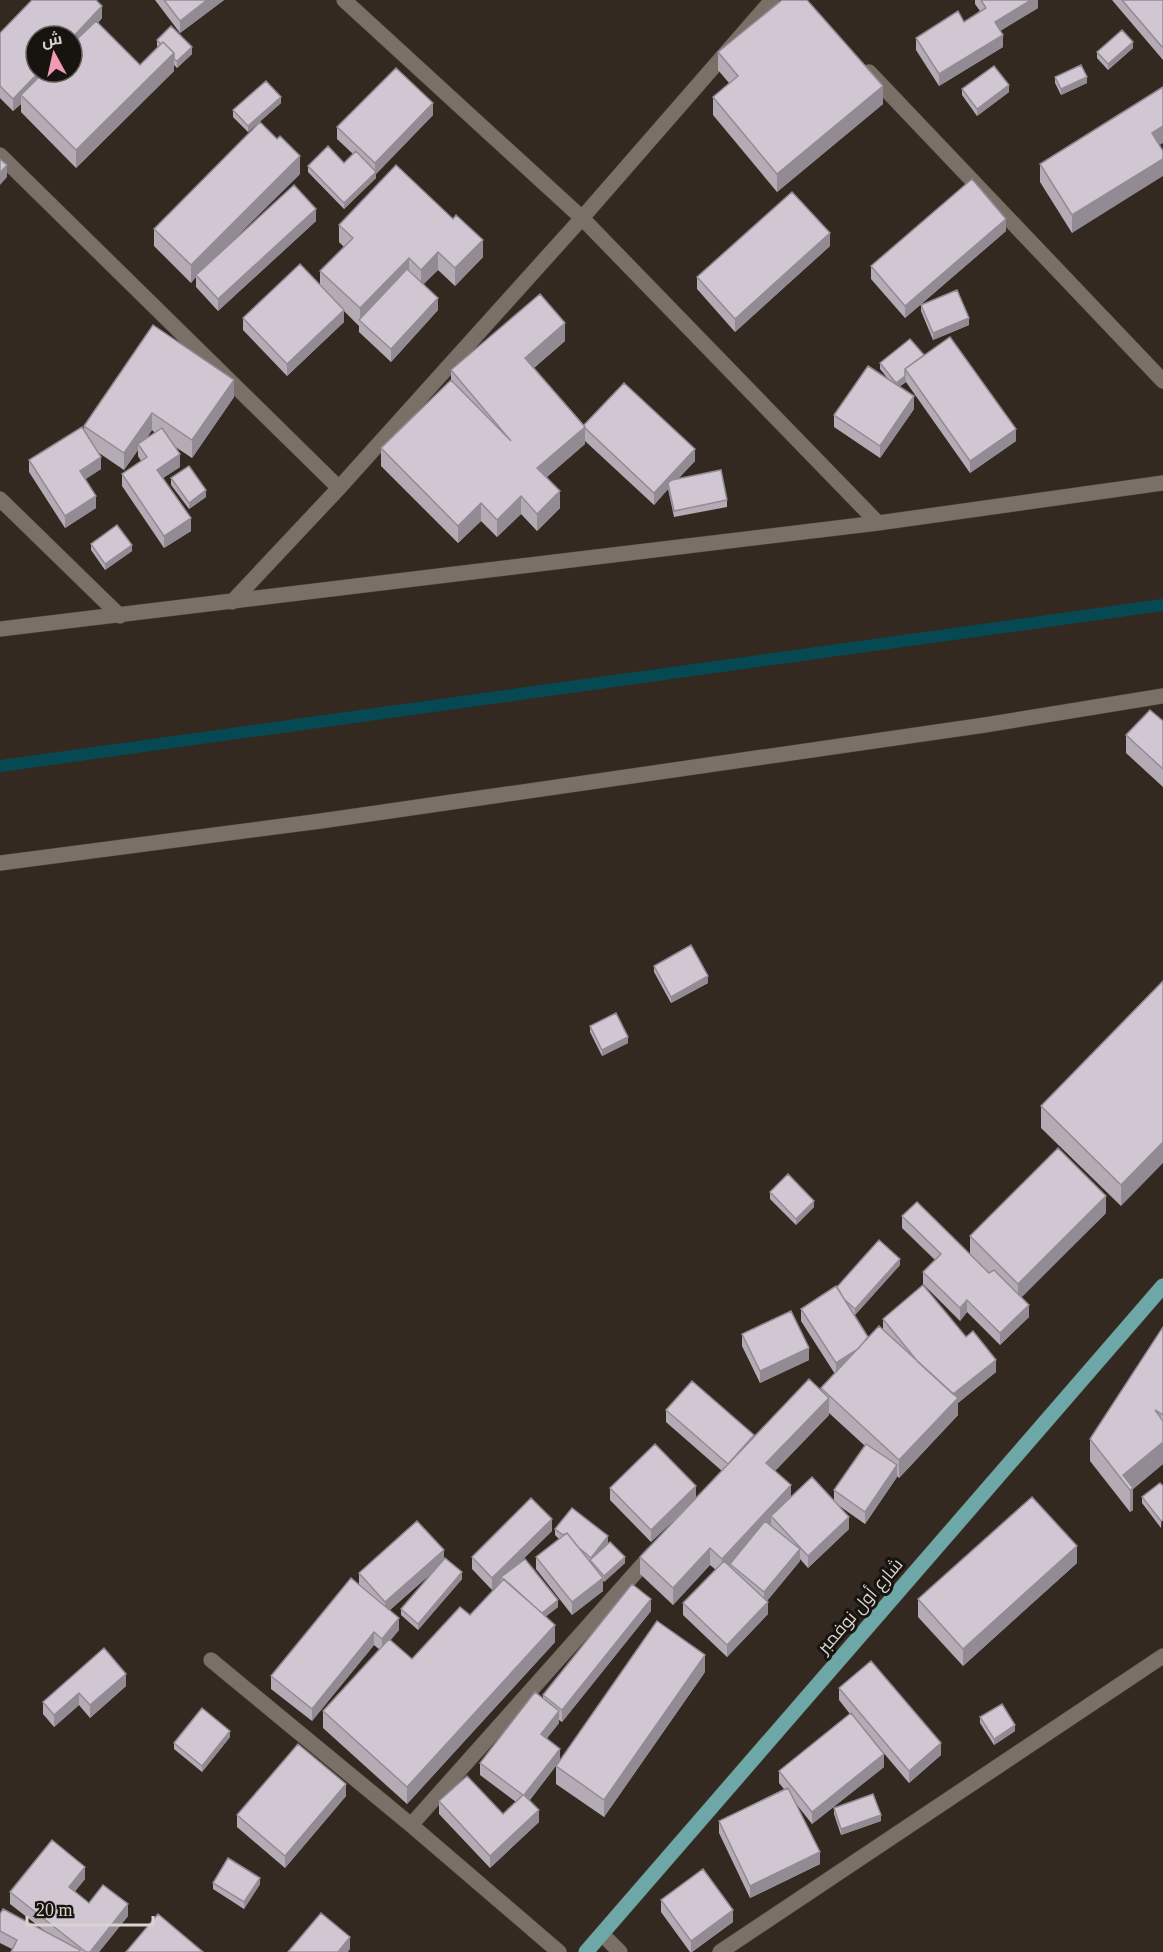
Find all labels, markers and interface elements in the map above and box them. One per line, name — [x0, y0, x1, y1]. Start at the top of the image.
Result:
north arrow — [24, 24, 84, 84]
text: ش — [41, 30, 63, 50]
street label: شارع أول نوفمبر — [812, 1554, 908, 1660]
scale bar — [27, 1889, 153, 1927]
text: 20 m — [36, 1900, 73, 1920]

